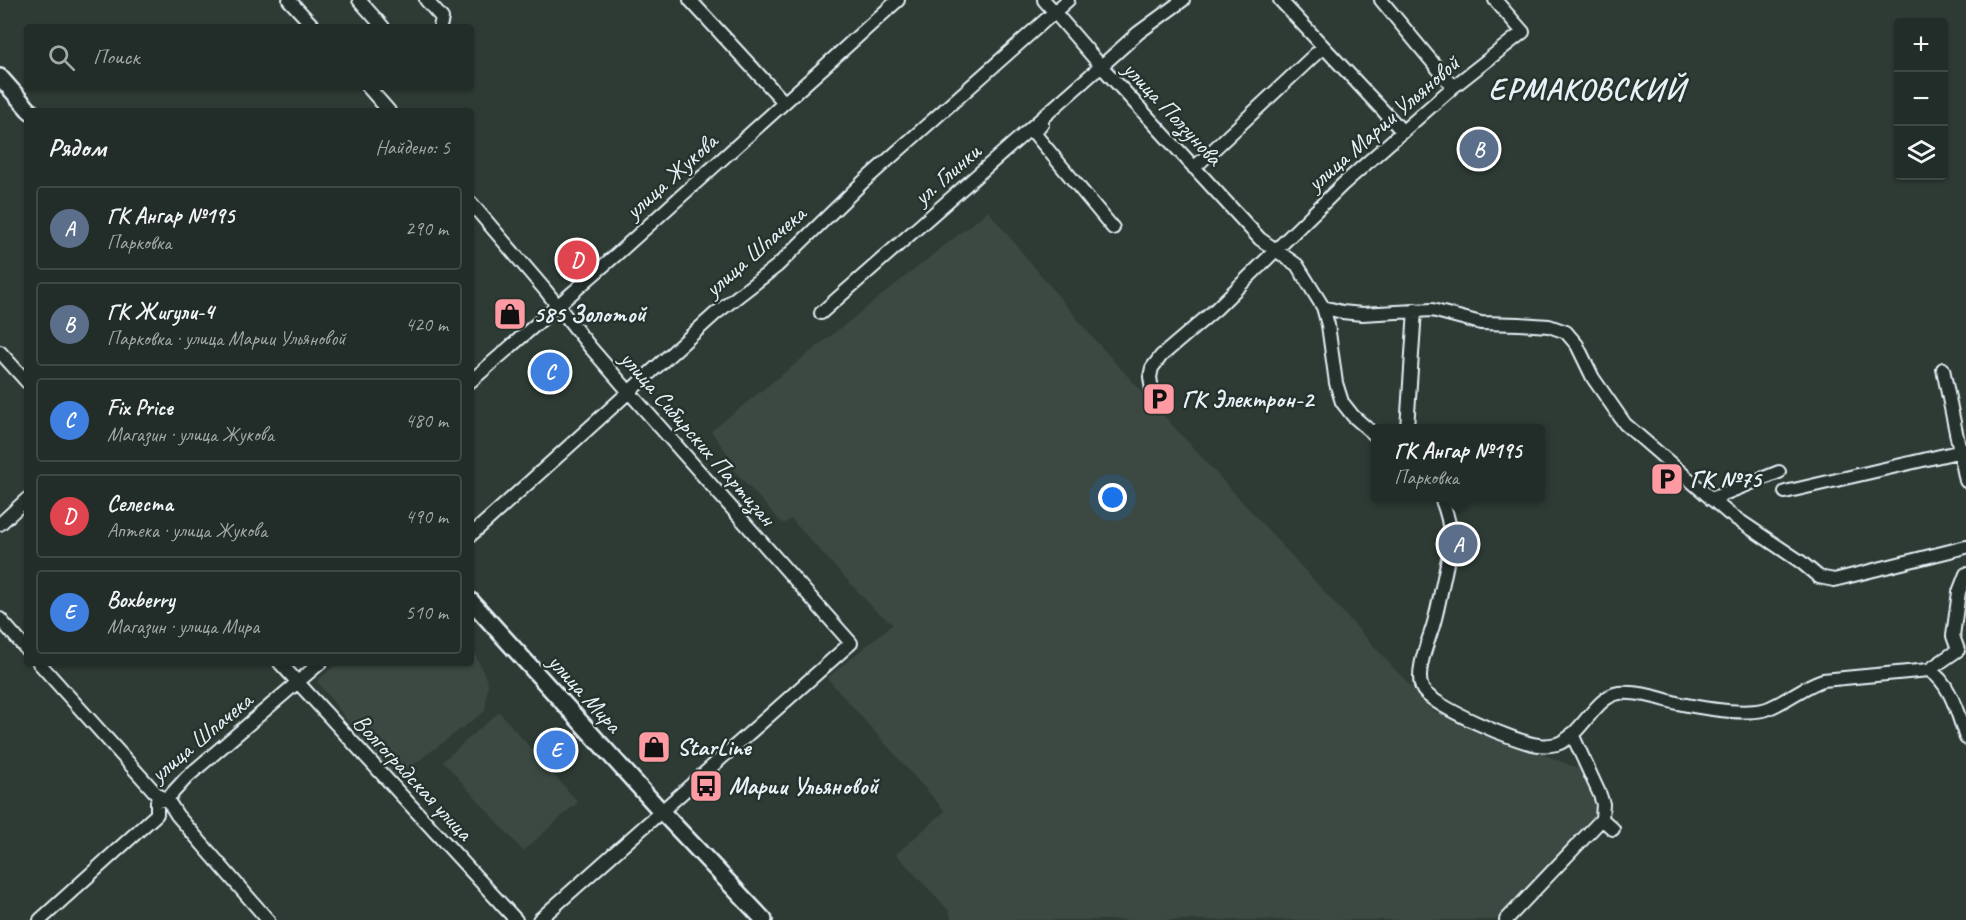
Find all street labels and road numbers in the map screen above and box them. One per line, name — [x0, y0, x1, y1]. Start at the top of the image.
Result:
street label: улица Марии Ульяновой — [1299, 47, 1467, 199]
street label: улица Ползунова — [1115, 53, 1230, 174]
street label: улица Жукова — [617, 125, 725, 227]
street label: ул. Глинки — [906, 136, 988, 213]
street label: улица Шпачека — [697, 197, 813, 305]
street label: улица Сибирских Партизан — [612, 343, 783, 533]
street label: улица Мира — [540, 646, 629, 740]
street label: улица Шпачека — [142, 684, 260, 790]
street label: Волгоградская улица — [347, 707, 480, 848]

